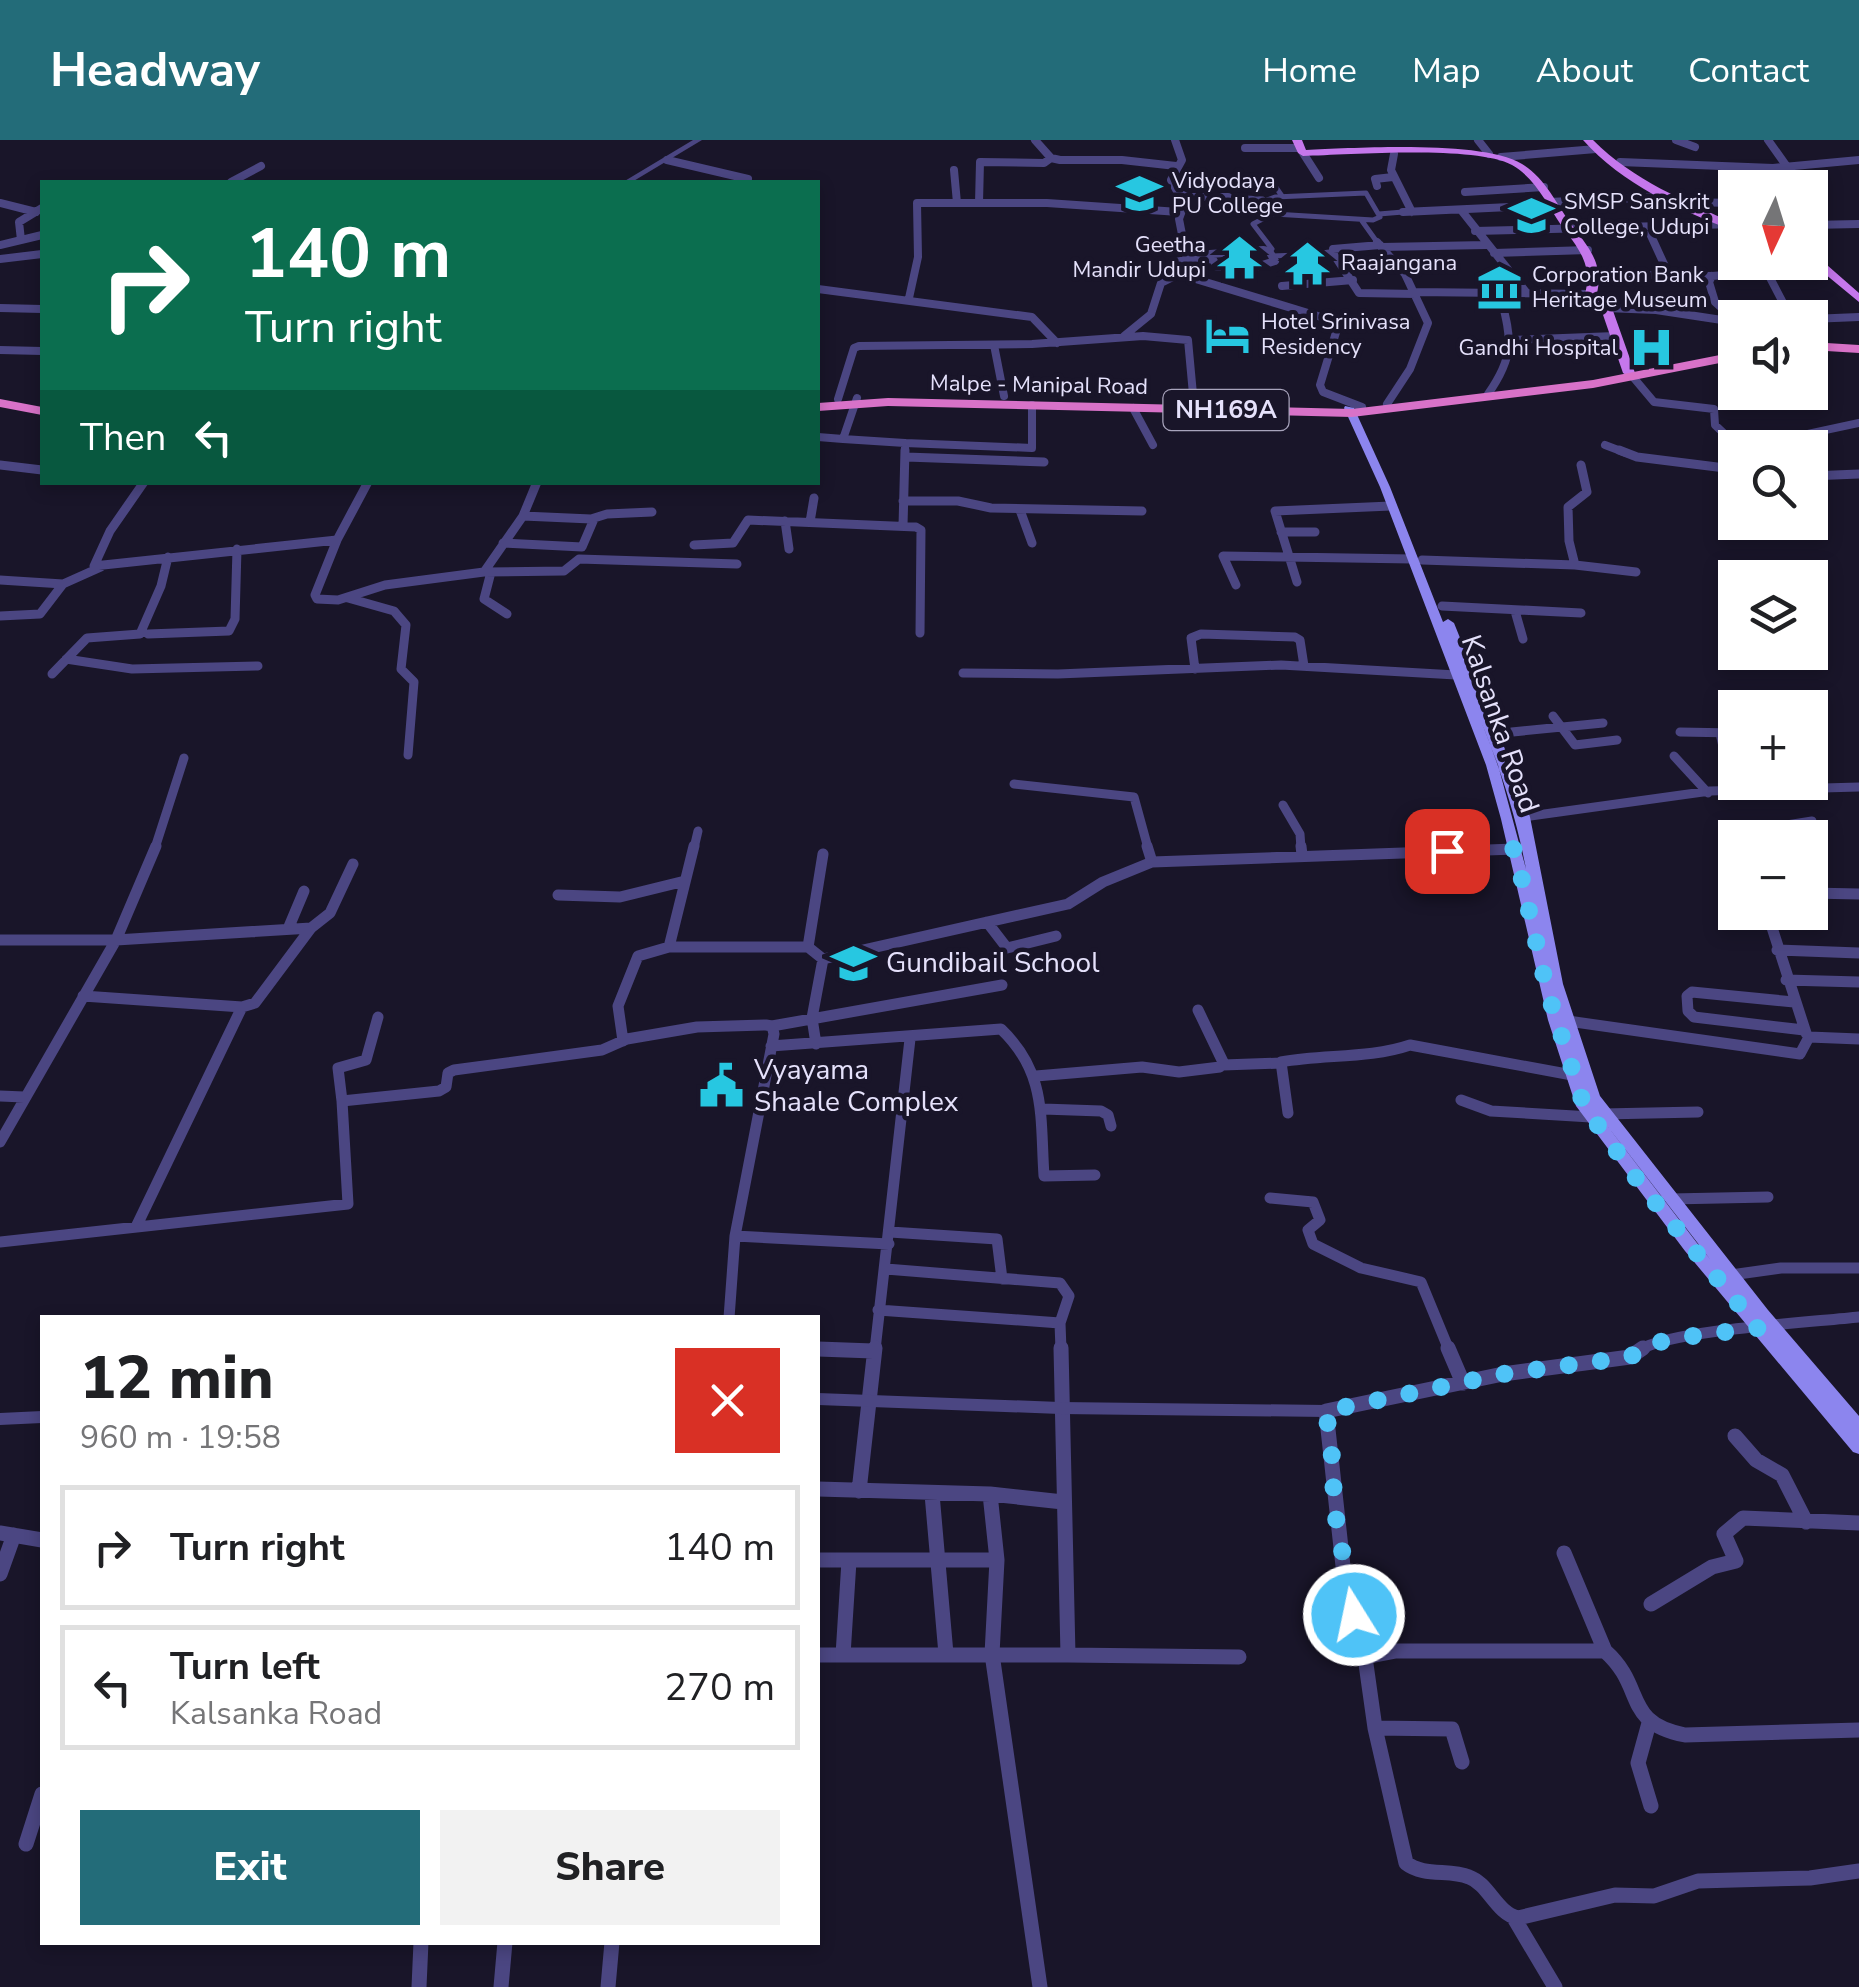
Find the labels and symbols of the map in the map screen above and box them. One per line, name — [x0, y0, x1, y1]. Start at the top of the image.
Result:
place label: Vidyodaya PU College — [1171, 166, 1283, 221]
school or university icon: Vidyodaya PU College — [1115, 170, 1163, 218]
north arrow — [1718, 170, 1828, 280]
place label: SMSP Sanskrit College, Udupi — [1564, 187, 1710, 242]
school or university icon: SMSP Sanskrit College, Udupi — [1507, 191, 1555, 239]
place label: Geetha Mandir Udupi — [1072, 230, 1206, 285]
temple icon: Geetha Mandir Udupi — [1215, 234, 1263, 282]
temple icon: Raajangana — [1284, 239, 1332, 287]
place label: Raajangana — [1341, 248, 1457, 278]
place label: Corporation Bank Heritage Museum — [1532, 260, 1708, 315]
museum icon: Corporation Bank Heritage Museum — [1475, 264, 1523, 312]
place label: Hotel Srinivasa Residency — [1261, 307, 1410, 362]
hotel icon: Hotel Srinivasa Residency — [1204, 311, 1252, 359]
hospital icon: Gandhi Hospital — [1627, 324, 1675, 372]
place label: Gandhi Hospital — [1458, 333, 1618, 363]
street label: Malpe - Manipal Road — [930, 368, 1148, 402]
road number: NH169A — [1164, 390, 1288, 430]
street label: Kalsanka Road — [1452, 630, 1548, 818]
pin — [1405, 809, 1490, 894]
school or university icon: Gundibail School — [829, 939, 877, 987]
place label: Gundibail School — [886, 944, 1100, 982]
place label: Vyayama Shaale Complex — [753, 1051, 959, 1121]
public building icon: Vyayama Shaale Complex — [697, 1062, 745, 1110]
position arrow — [1302, 1563, 1406, 1667]

